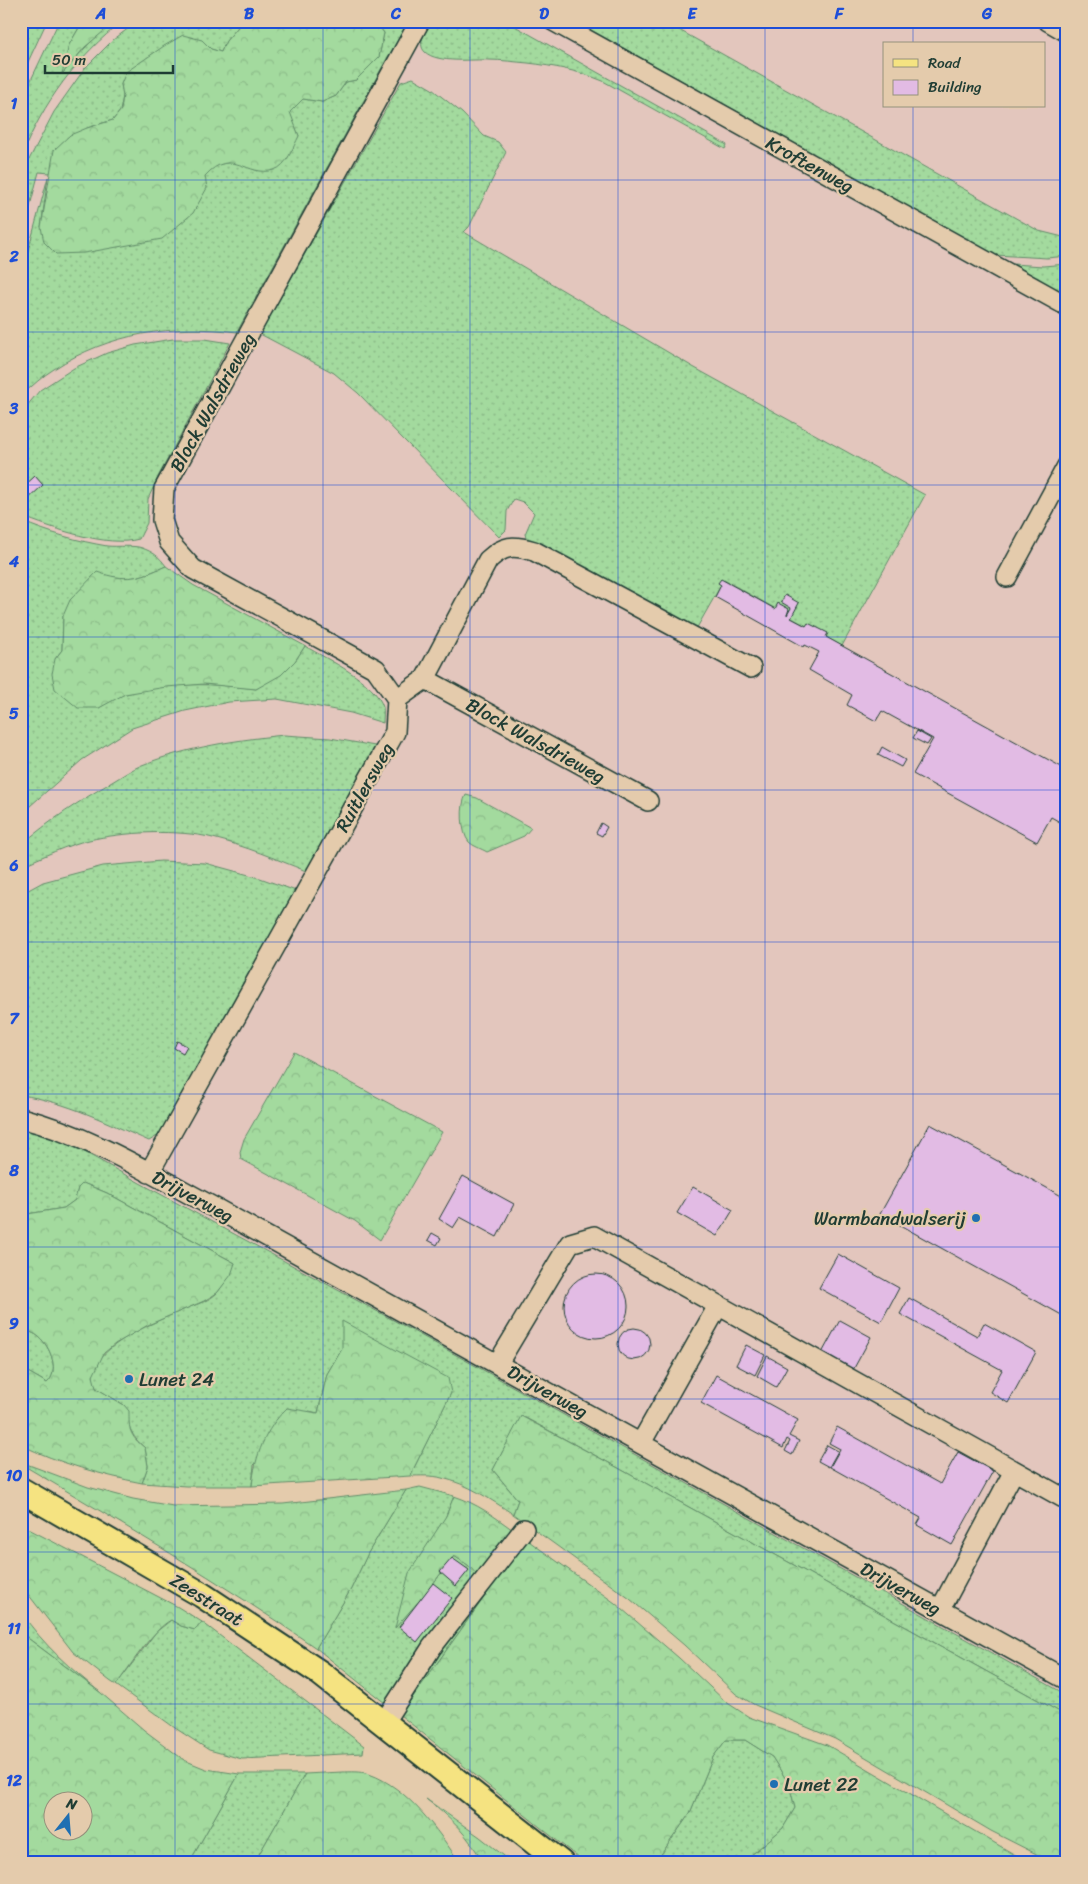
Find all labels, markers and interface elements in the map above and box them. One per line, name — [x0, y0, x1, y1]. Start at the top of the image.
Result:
text: A — [95, 0, 106, 28]
text: B — [244, 0, 255, 28]
text: C — [390, 0, 402, 28]
text: D — [539, 0, 549, 28]
text: E — [688, 0, 698, 28]
text: F — [834, 0, 845, 28]
text: G — [981, 0, 993, 28]
scale bar — [45, 42, 172, 74]
legend — [883, 42, 1046, 108]
text: 50 m — [52, 47, 87, 73]
text: Road — [928, 50, 961, 76]
text: Building — [928, 74, 982, 100]
text: 1 — [11, 89, 18, 118]
street label: Kroftenweg — [759, 127, 860, 203]
text: 2 — [8, 242, 19, 271]
street label: Block Walsdrieweg — [160, 326, 265, 478]
text: 3 — [9, 394, 19, 423]
text: 4 — [8, 547, 19, 576]
street label: Block Walsdrieweg — [460, 688, 612, 793]
text: 5 — [9, 699, 19, 728]
street label: Ruitlersweg — [326, 736, 403, 838]
text: 6 — [8, 851, 19, 880]
text: 7 — [9, 1004, 20, 1033]
text: 8 — [8, 1156, 19, 1185]
street label: Drijverweg — [146, 1161, 240, 1232]
place label: Warmbandwalserij — [814, 1202, 967, 1235]
marker: Warmbandwalserij — [970, 1212, 982, 1224]
text: 9 — [9, 1309, 19, 1338]
street label: Drijverweg — [501, 1355, 595, 1427]
place label: Lunet 24 — [139, 1363, 214, 1396]
marker: Lunet 24 — [123, 1373, 135, 1385]
text: 10 — [6, 1461, 22, 1490]
street label: Drijverweg — [854, 1552, 948, 1624]
street label: Zeestraat — [163, 1564, 250, 1635]
text: 11 — [7, 1614, 21, 1643]
text: 12 — [6, 1766, 23, 1795]
place label: Lunet 22 — [784, 1768, 858, 1801]
marker: Lunet 22 — [768, 1778, 780, 1790]
text: N — [62, 1790, 80, 1818]
north arrow — [42, 1792, 92, 1842]

